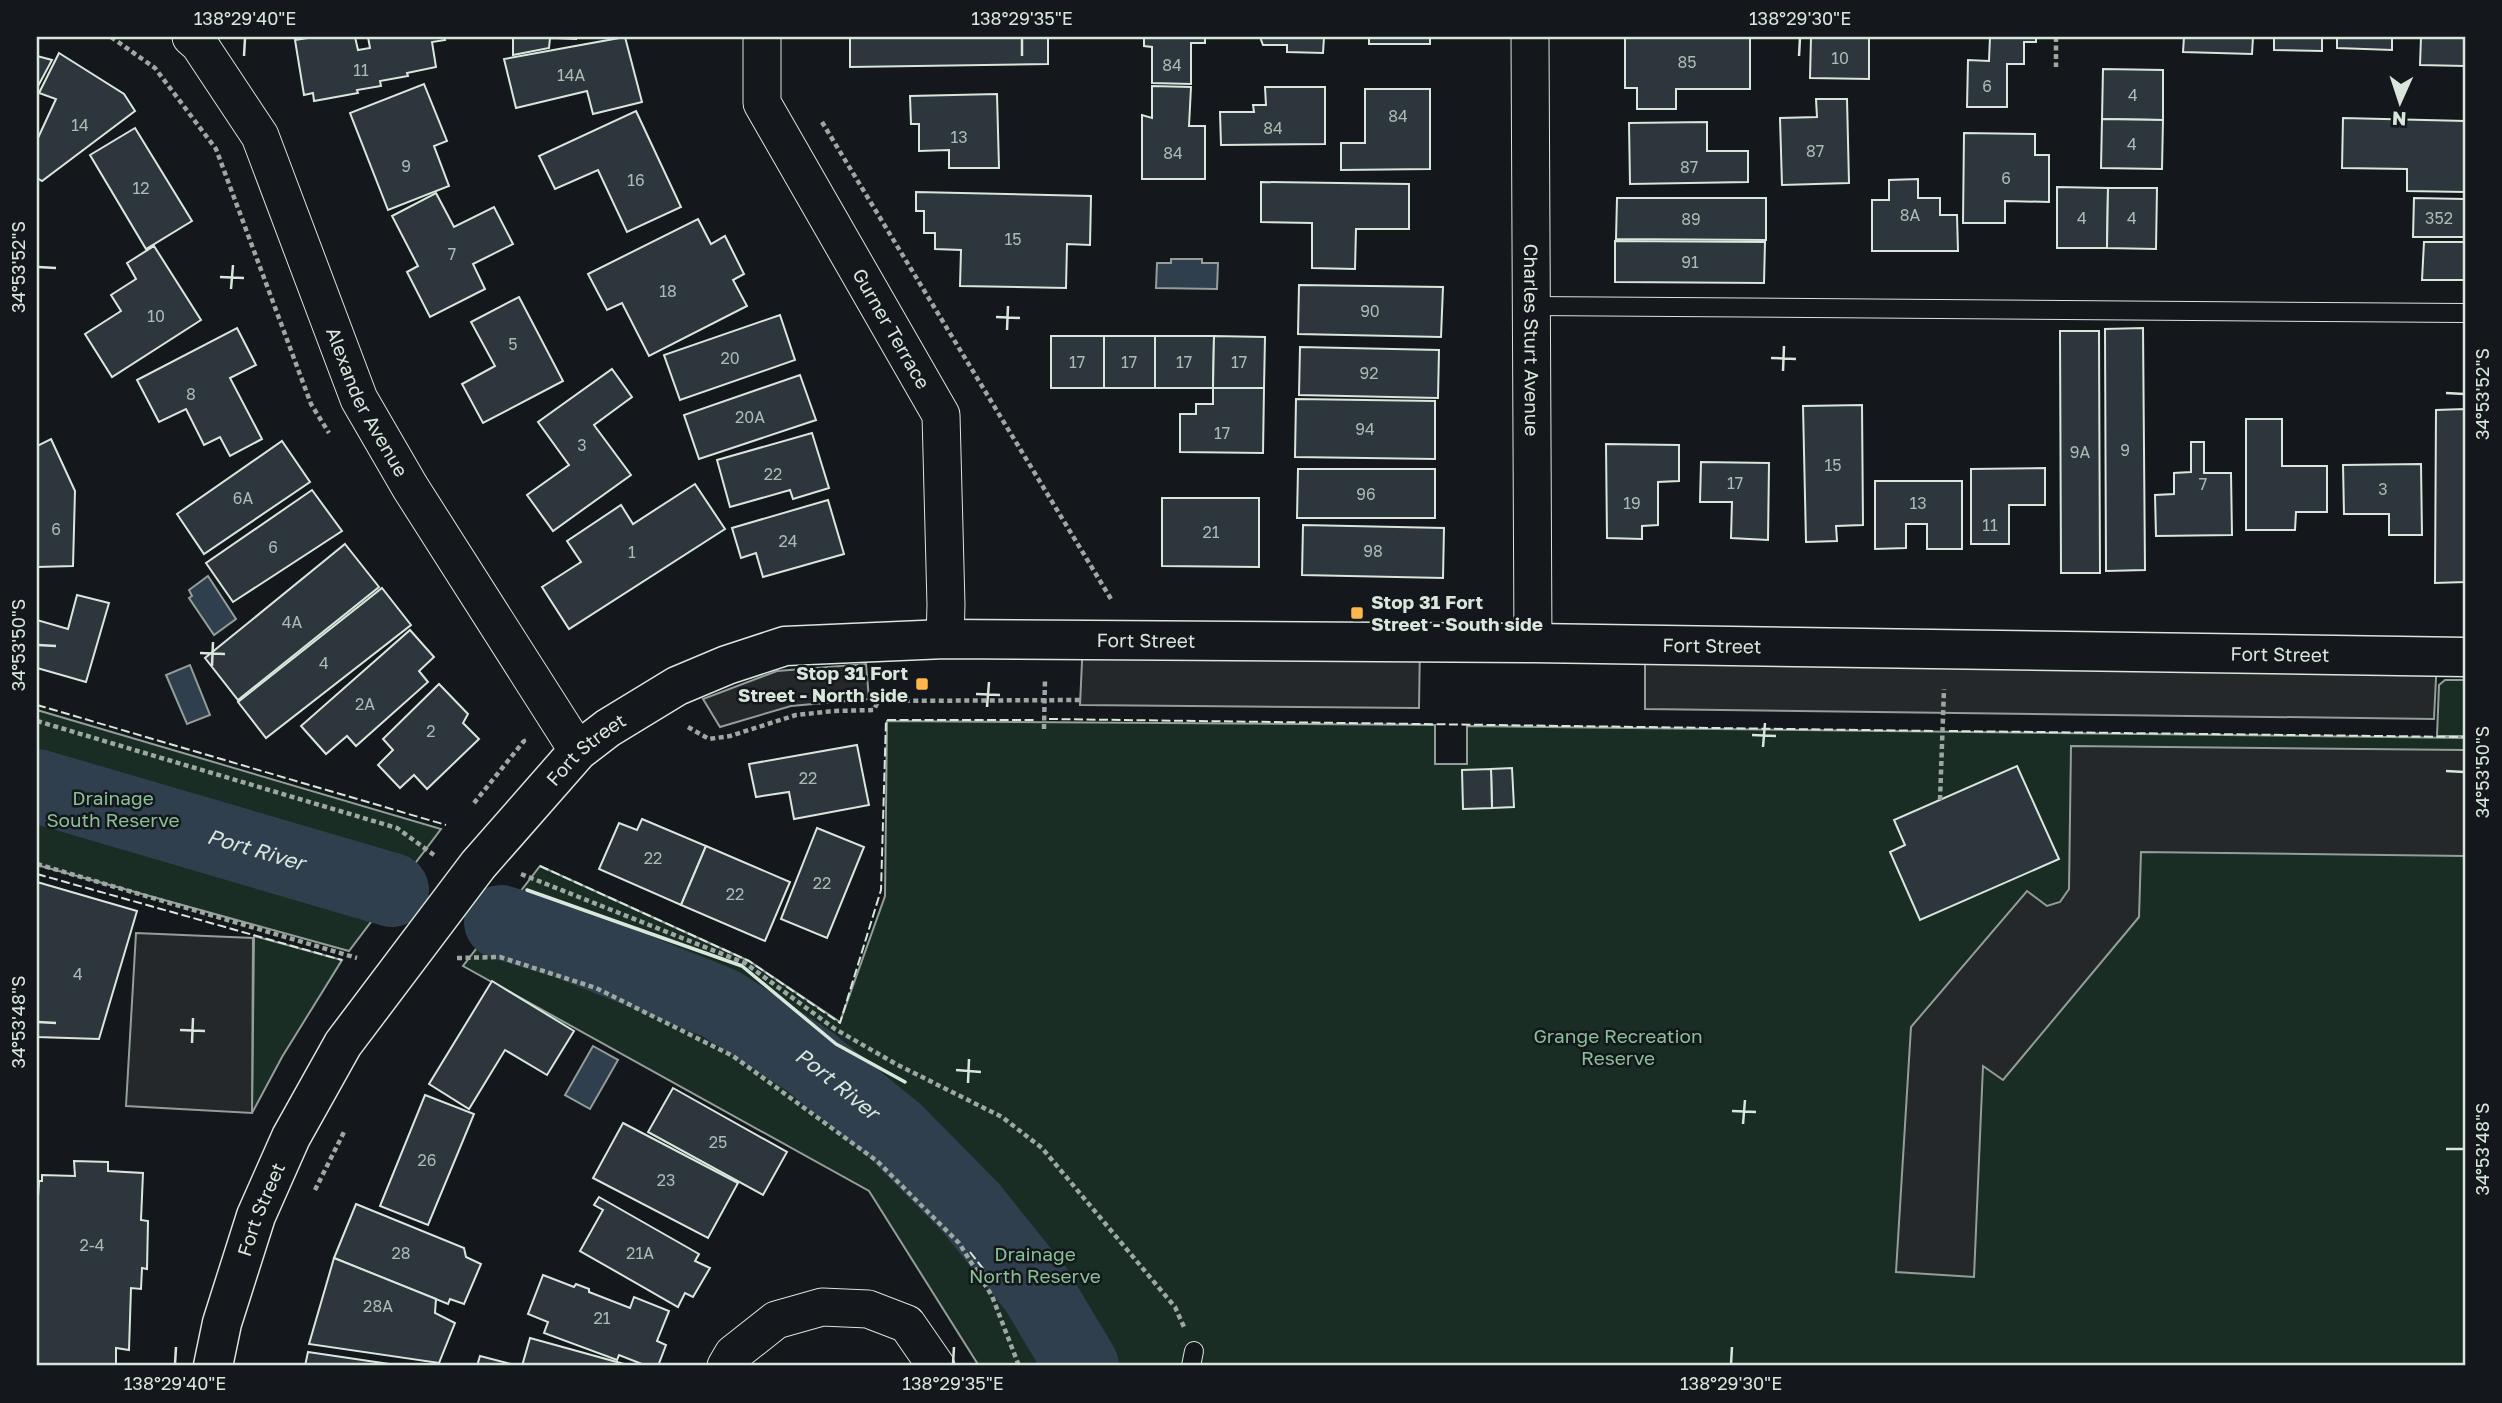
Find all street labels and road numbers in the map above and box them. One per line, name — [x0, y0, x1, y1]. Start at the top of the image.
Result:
street label: Charles Sturt Avenue — [1520, 244, 1544, 436]
street label: Gurner Terrace — [848, 264, 935, 393]
street label: Alexander Avenue — [322, 324, 413, 480]
street label: Fort Street — [1096, 628, 1196, 652]
street label: Fort Street — [1662, 633, 1762, 657]
street label: Fort Street — [2230, 641, 2330, 666]
street label: Fort Street — [541, 708, 630, 790]
street label: Fort Street — [232, 1159, 289, 1259]

